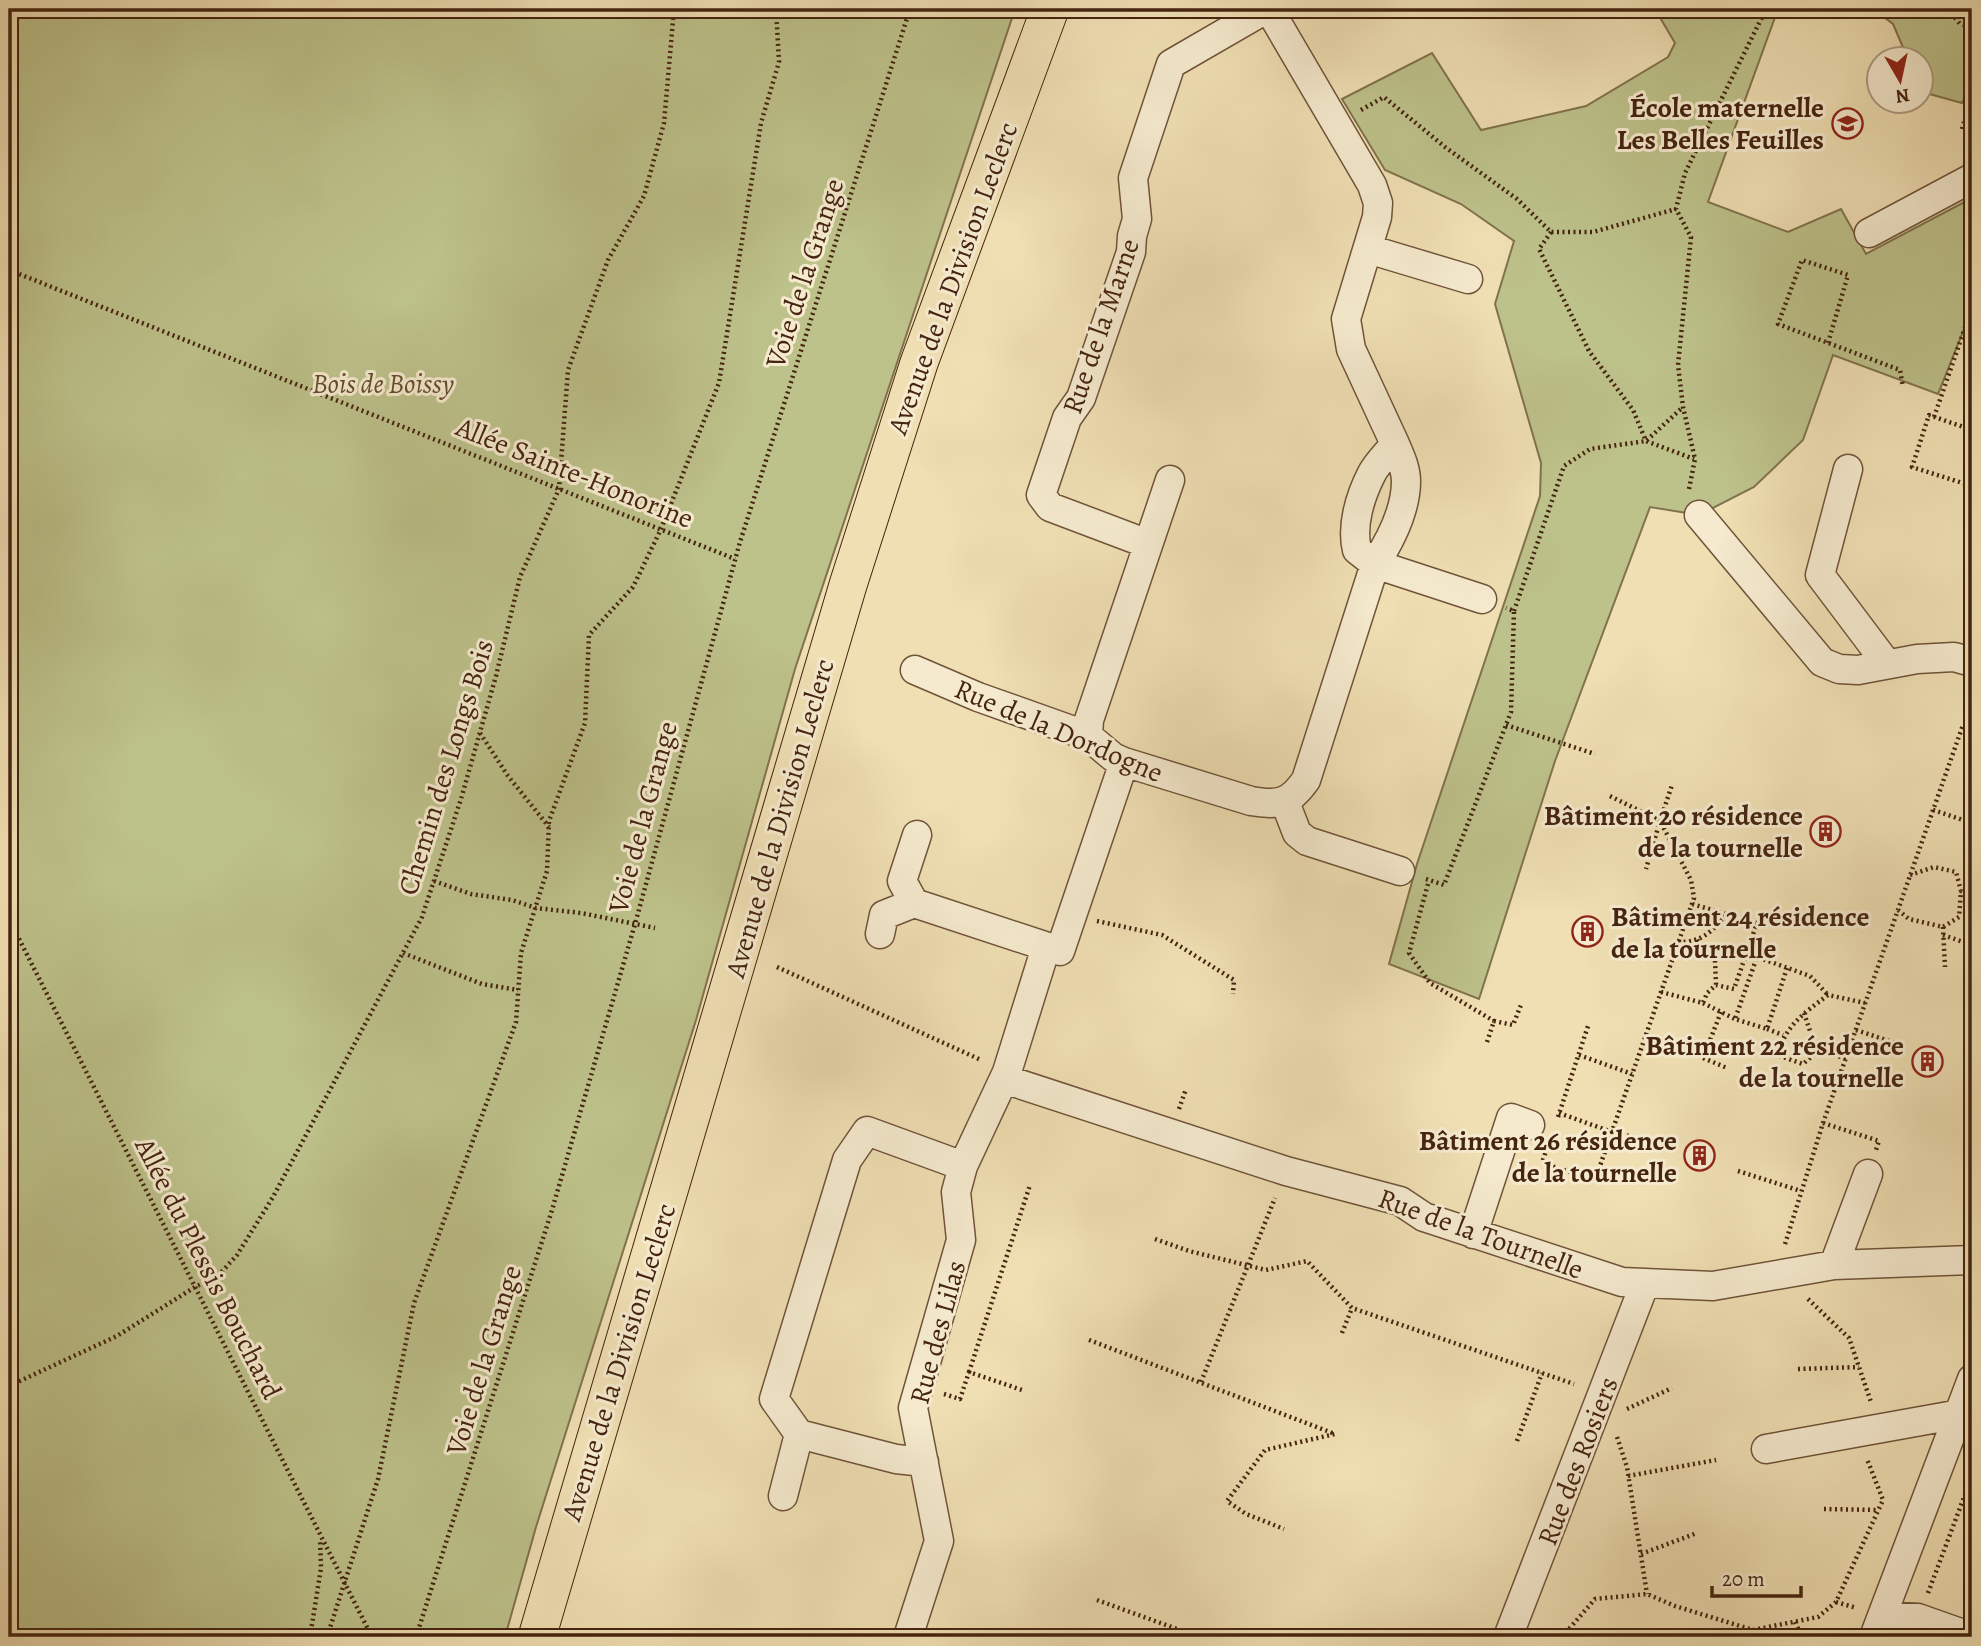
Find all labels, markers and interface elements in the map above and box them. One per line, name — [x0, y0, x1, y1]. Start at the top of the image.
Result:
north arrow — [1866, 46, 1936, 116]
text: N — [1893, 82, 1911, 110]
place label: École maternelle Les Belles Feuilles — [1617, 89, 1824, 159]
school or university icon: École maternelle Les Belles Feuilles — [1830, 106, 1864, 140]
street label: Avenue de la Division Leclerc — [878, 117, 1027, 441]
street label: Voie de la Grange — [756, 174, 853, 374]
street label: Rue de la Marne — [1053, 234, 1149, 419]
park label: Bois de Boissy — [312, 365, 454, 403]
street label: Allée Sainte-Honorine — [450, 408, 699, 538]
street label: Chemin des Longs Bois — [389, 635, 503, 900]
street label: Avenue de la Division Leclerc — [716, 655, 844, 983]
street label: Rue de la Dordogne — [949, 670, 1169, 792]
street label: Voie de la Grange — [599, 717, 687, 918]
place label: Bâtiment 20 résidence de la tournelle — [1544, 797, 1803, 867]
building icon: Bâtiment 20 résidence de la tournelle — [1809, 814, 1843, 848]
place label: Bâtiment 24 résidence de la tournelle — [1611, 898, 1869, 968]
building icon: Bâtiment 24 résidence de la tournelle — [1571, 915, 1605, 949]
place label: Bâtiment 22 résidence de la tournelle — [1645, 1027, 1904, 1097]
building icon: Bâtiment 22 résidence de la tournelle — [1910, 1044, 1944, 1078]
place label: Bâtiment 26 résidence de la tournelle — [1419, 1122, 1677, 1192]
street label: Allée du Plessis Bouchard — [125, 1130, 291, 1407]
building icon: Bâtiment 26 résidence de la tournelle — [1683, 1139, 1717, 1173]
street label: Rue de la Tournelle — [1373, 1179, 1588, 1289]
street label: Avenue de la Division Leclerc — [552, 1199, 685, 1526]
street label: Rue des Lilas — [901, 1256, 975, 1408]
street label: Voie de la Grange — [437, 1261, 531, 1461]
street label: Rue des Rosiers — [1528, 1372, 1628, 1551]
scale bar — [1712, 1555, 1801, 1599]
text: 20 m — [1722, 1565, 1765, 1593]

